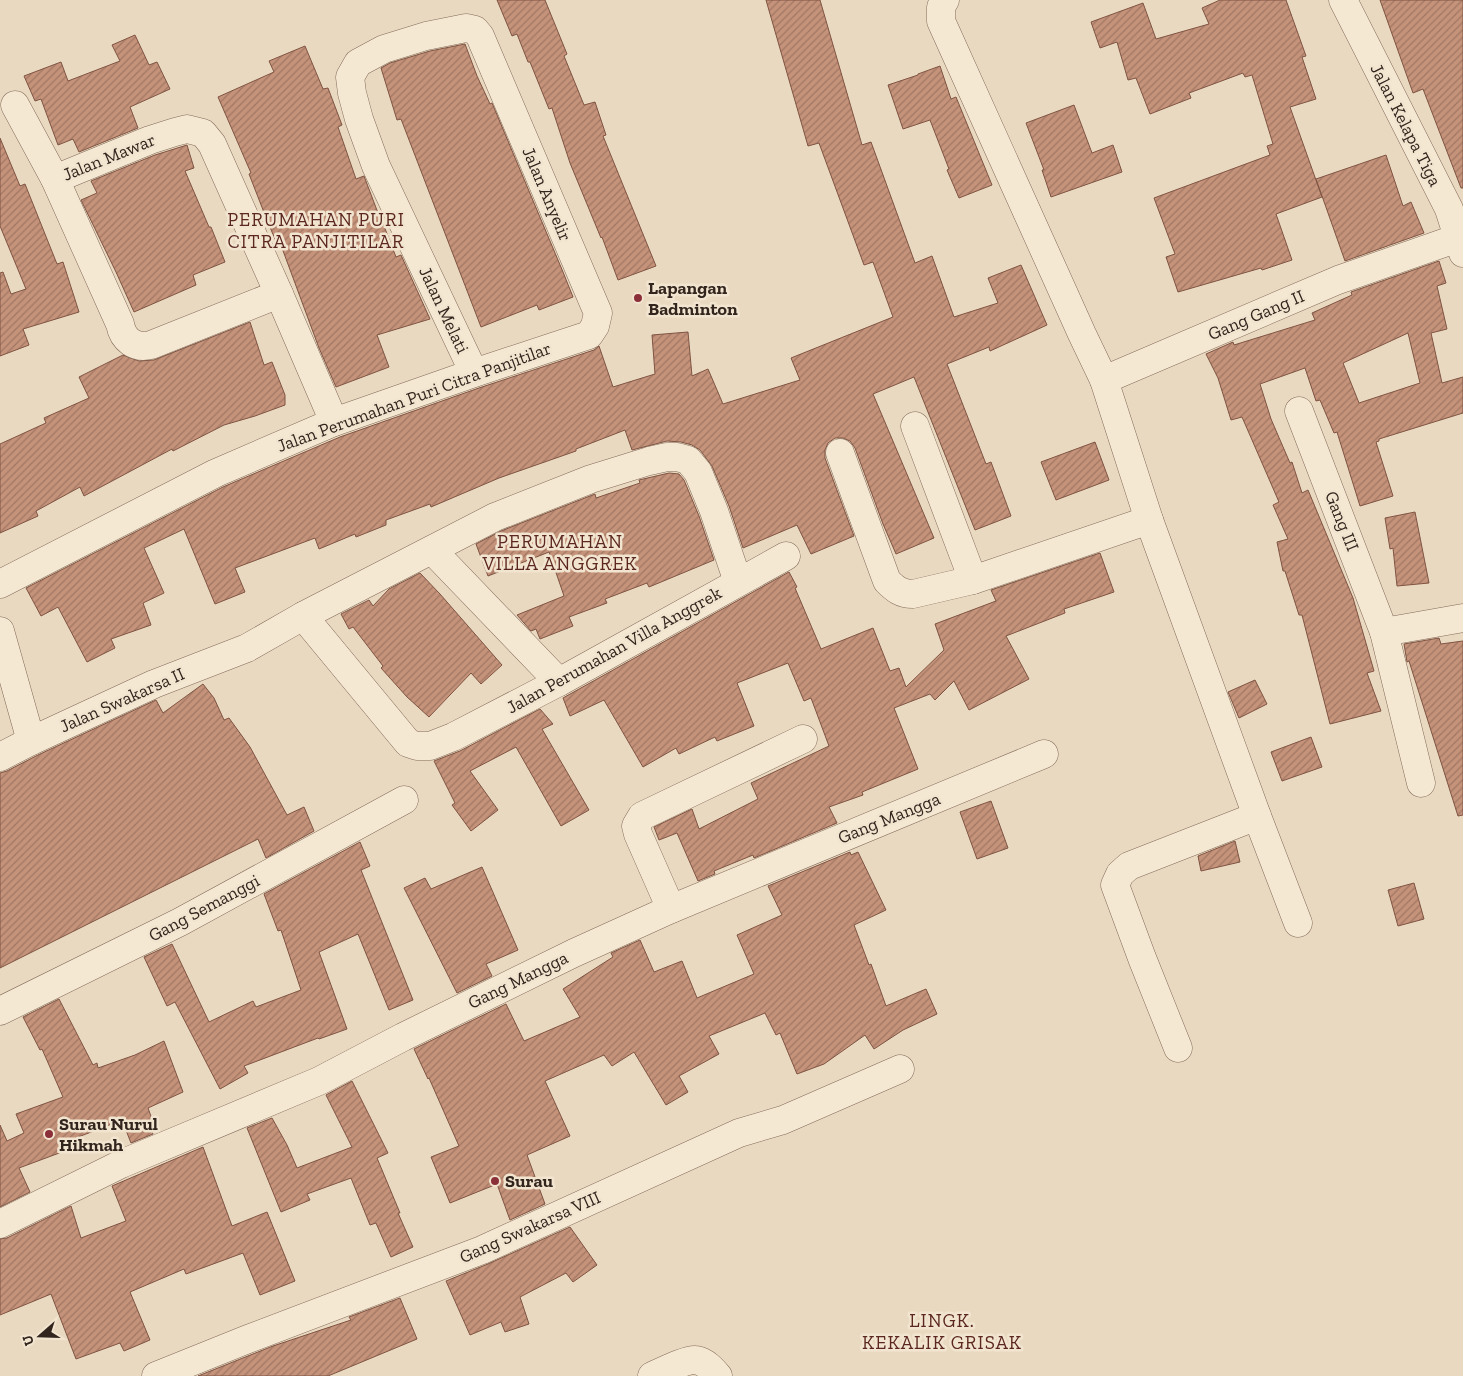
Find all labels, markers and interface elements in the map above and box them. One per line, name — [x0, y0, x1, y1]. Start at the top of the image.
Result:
street label: Jalan Kelapa Tiga — [1366, 60, 1446, 190]
street label: Jalan Mawar — [59, 128, 159, 186]
street label: Jalan Anyelir — [517, 144, 577, 244]
district label: PERUMAHAN PURI CITRA PANJITILAR — [227, 208, 405, 253]
street label: Jalan Melati — [414, 263, 474, 357]
place label: Lapangan Badminton — [648, 277, 738, 320]
street label: Gang Gang II — [1205, 285, 1308, 345]
marker: Lapangan Badminton — [632, 292, 644, 304]
street label: Jalan Perumahan Puri Citra Panjitilar — [274, 337, 554, 457]
street label: Gang III — [1320, 488, 1364, 554]
district label: PERUMAHAN VILLA ANGGREK — [481, 530, 638, 575]
street label: Jalan Perumahan Villa Anggrek — [503, 581, 726, 718]
street label: Jalan Swakarsa II — [56, 663, 188, 737]
street label: Gang Mangga — [835, 787, 944, 849]
street label: Gang Semanggi — [145, 869, 263, 947]
street label: Gang Mangga — [464, 946, 572, 1014]
place label: Surau Nurul Hikmah — [59, 1113, 158, 1156]
marker: Surau Nurul Hikmah — [43, 1128, 55, 1140]
place label: Surau — [505, 1170, 554, 1192]
marker: Surau — [489, 1175, 501, 1187]
street label: Gang Swakarsa VIII — [456, 1186, 604, 1268]
district label: LINGK. KEKALIK GRISAK — [862, 1309, 1022, 1354]
north arrow — [15, 1311, 65, 1361]
text: U — [19, 1333, 38, 1348]

